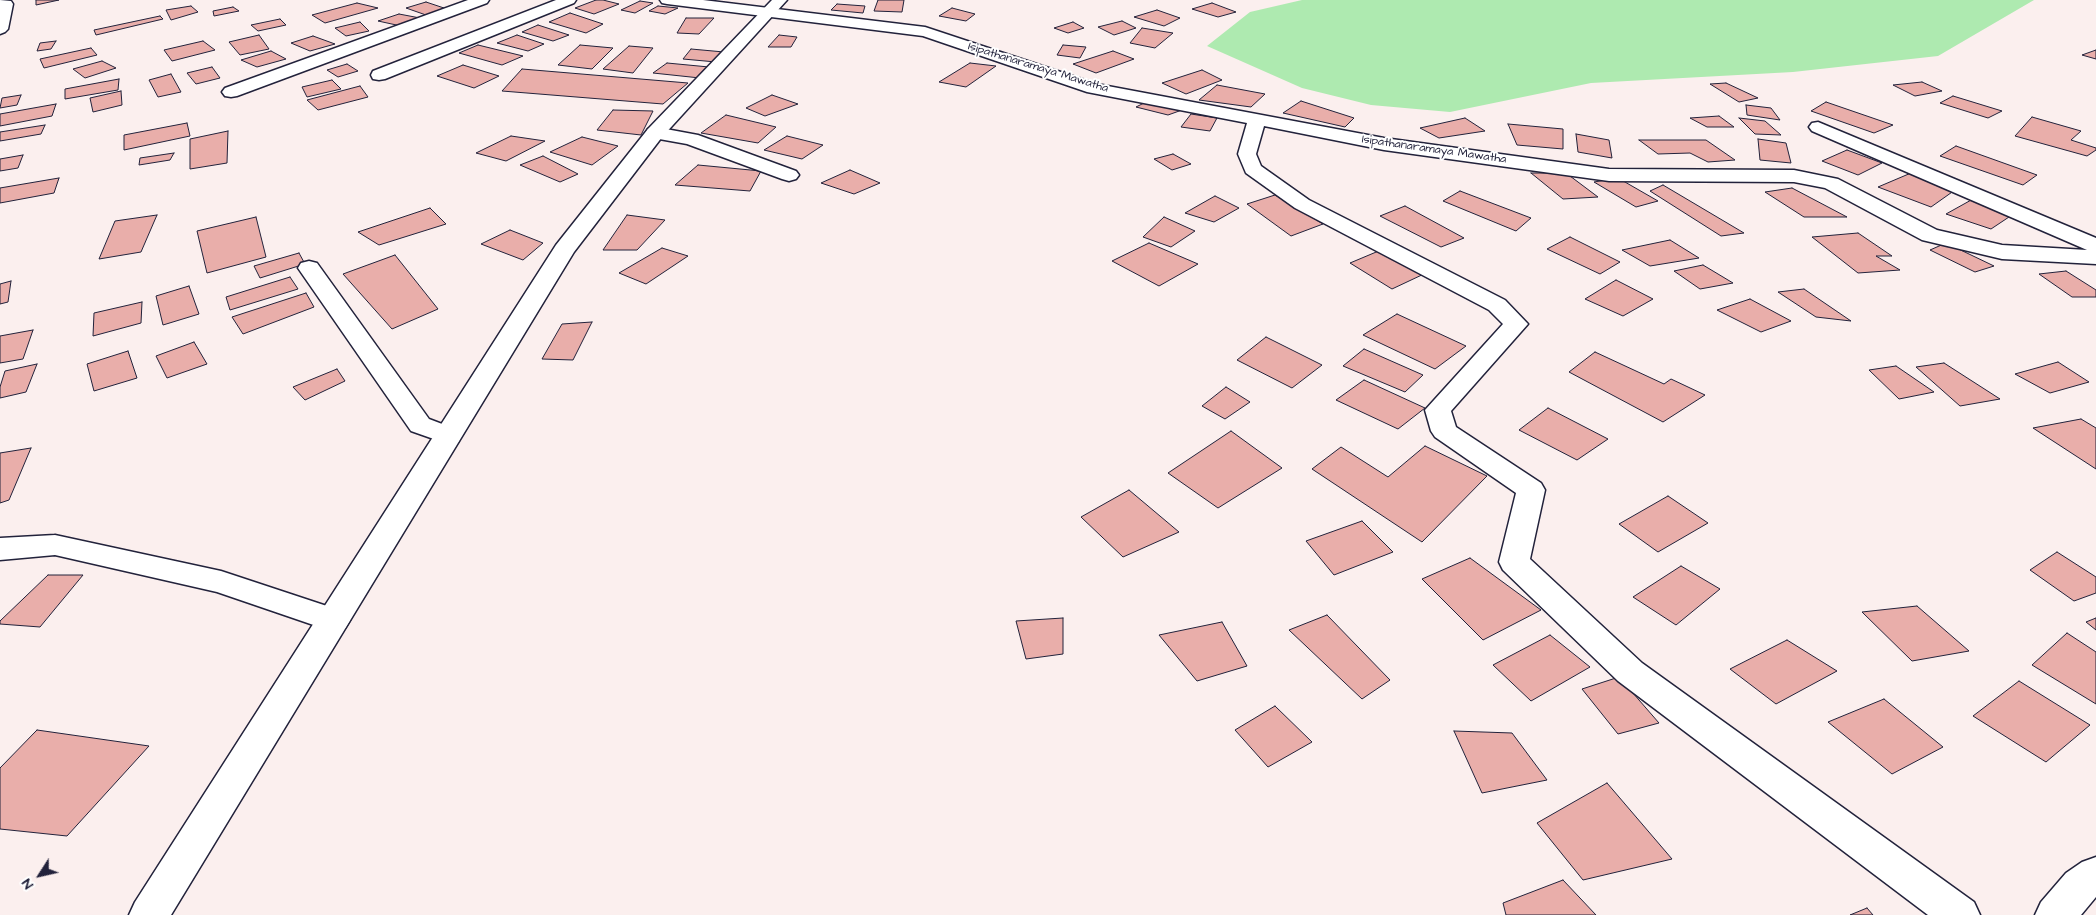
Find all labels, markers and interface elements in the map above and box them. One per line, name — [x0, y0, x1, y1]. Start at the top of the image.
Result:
street label: Isipathanaramaya Mawatha — [966, 40, 1110, 96]
street label: Isipathanaramaya Mawatha — [1361, 133, 1507, 167]
north arrow — [15, 850, 65, 900]
text: N — [17, 874, 38, 893]

